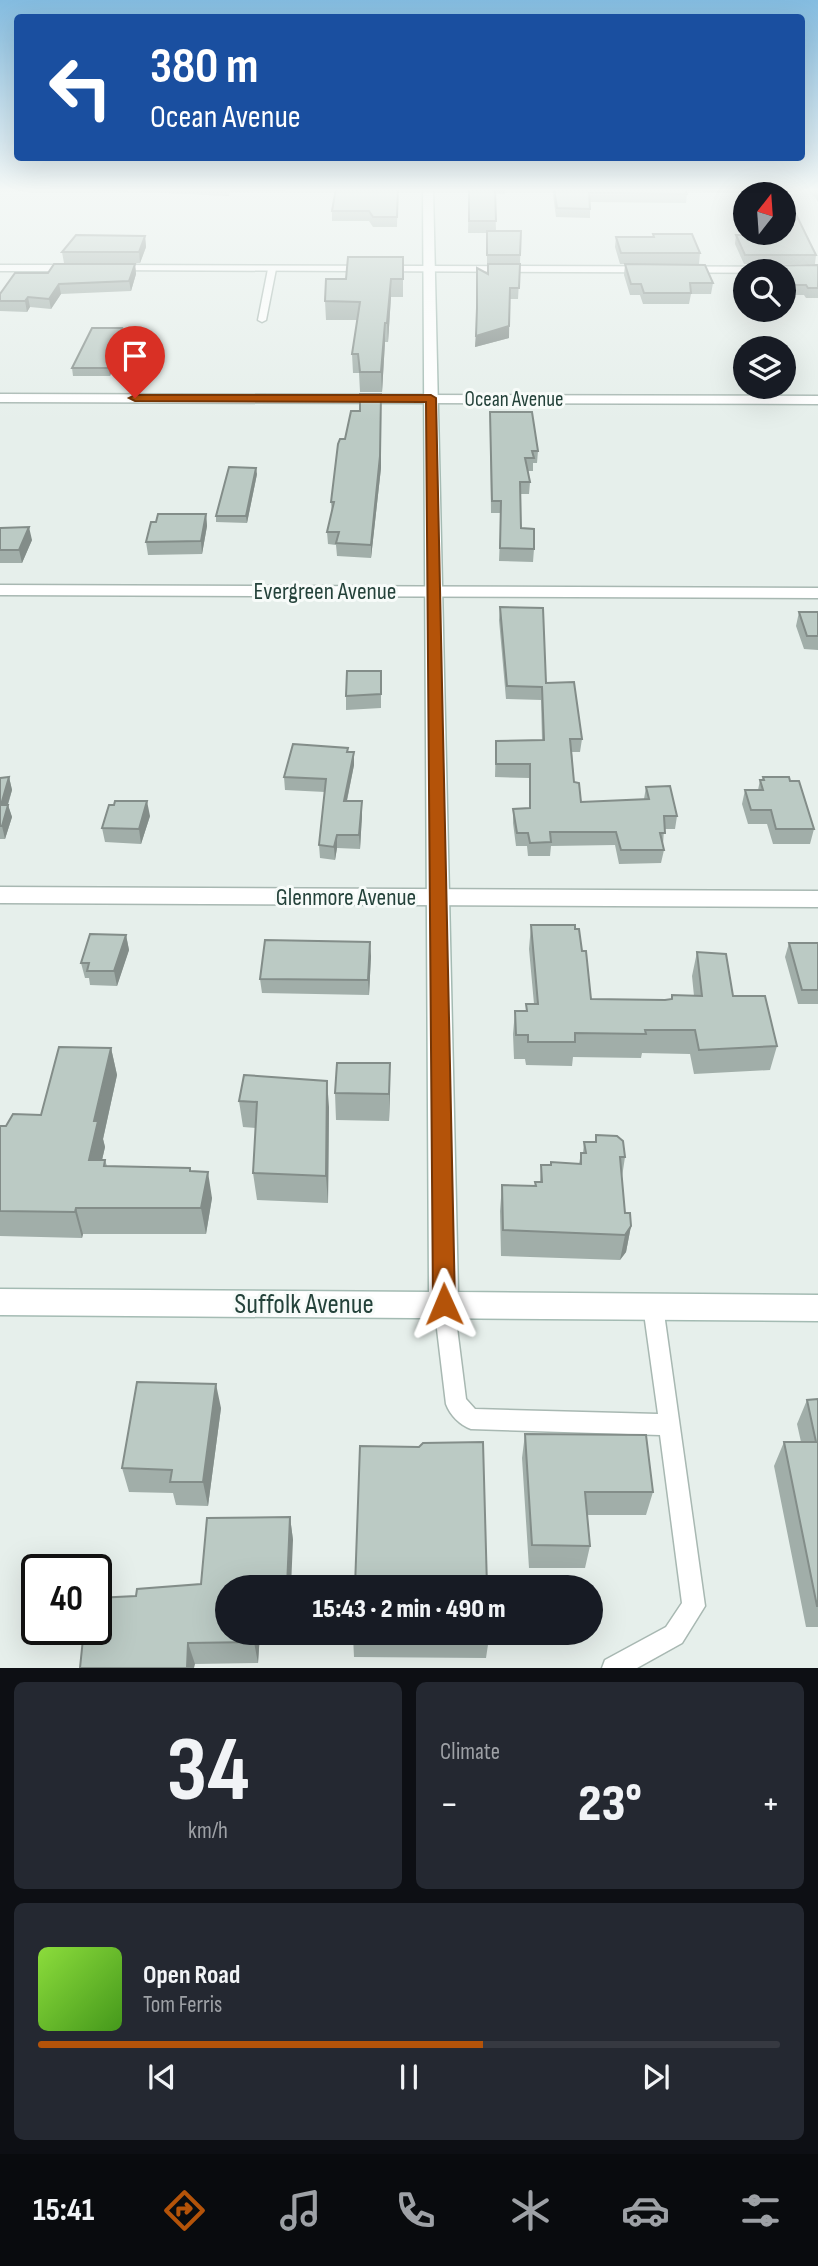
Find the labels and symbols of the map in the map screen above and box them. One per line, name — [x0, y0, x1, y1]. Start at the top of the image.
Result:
north arrow — [733, 182, 796, 245]
pin — [105, 326, 165, 398]
street label: Ocean Avenue — [465, 387, 563, 412]
street label: Evergreen Avenue — [253, 577, 397, 606]
street label: Glenmore Avenue — [276, 883, 416, 912]
position arrow — [407, 1267, 481, 1341]
street label: Suffolk Avenue — [234, 1288, 374, 1321]
speed limit sign: 40 — [21, 1554, 112, 1645]

